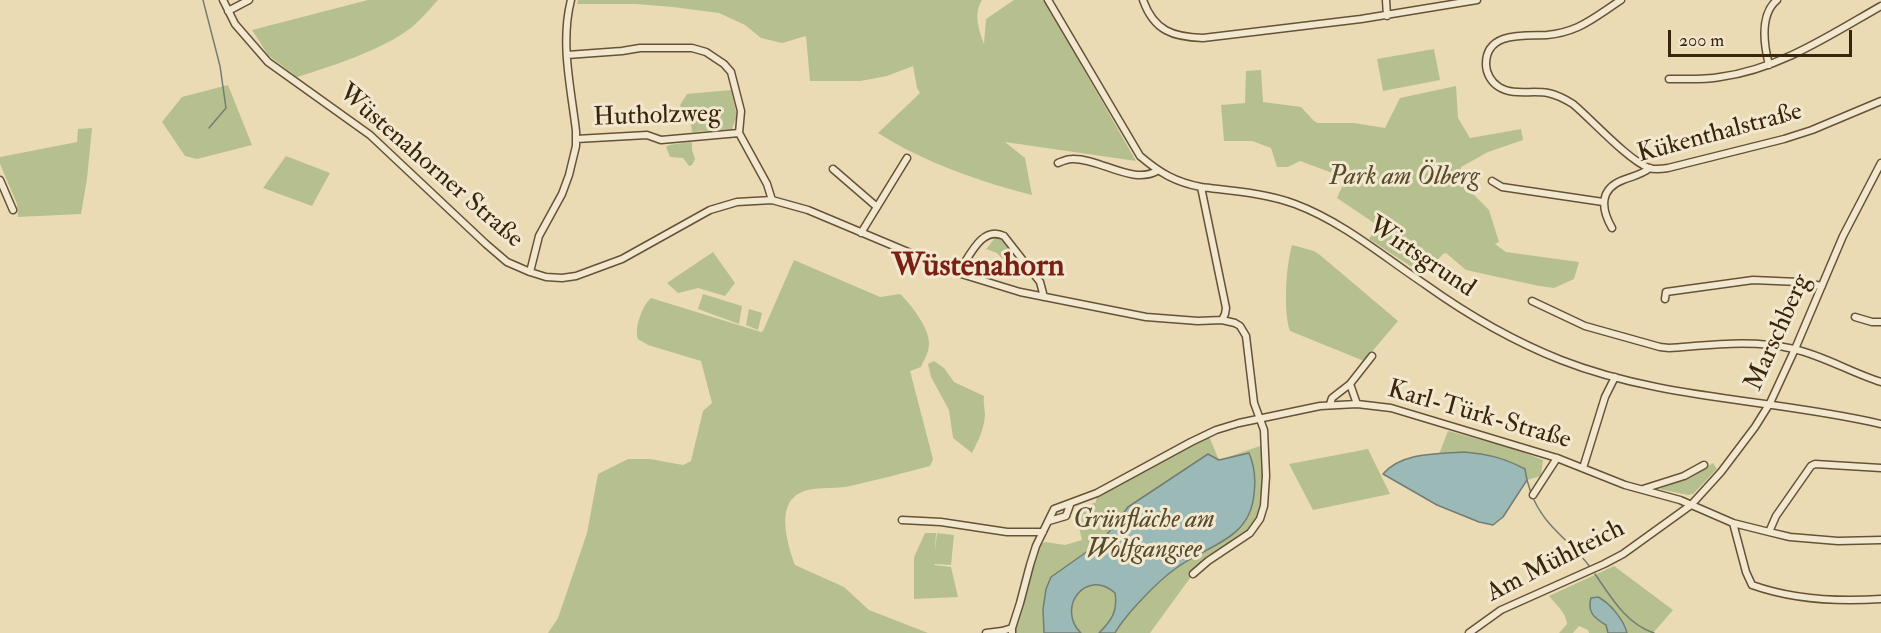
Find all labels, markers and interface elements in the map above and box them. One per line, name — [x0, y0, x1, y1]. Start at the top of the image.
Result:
scale bar — [1671, 18, 1856, 56]
text: 200 m — [1679, 29, 1724, 52]
street label: Wüstenahorner Straße — [331, 78, 529, 256]
street label: Kükenthalstraße — [1634, 97, 1806, 171]
street label: Hutholzweg — [593, 99, 721, 135]
park label: Park am Ölberg — [1329, 162, 1479, 194]
street label: Wirtsgrund — [1362, 211, 1480, 305]
district label: Wüstenahorn — [892, 249, 1064, 287]
street label: Marschberg — [1739, 270, 1819, 396]
street label: Karl-Türk-Straße — [1384, 375, 1574, 457]
park label: Grünfläche am Wolfgangsee — [1073, 505, 1215, 566]
street label: Am Mühlteich — [1482, 514, 1630, 610]

